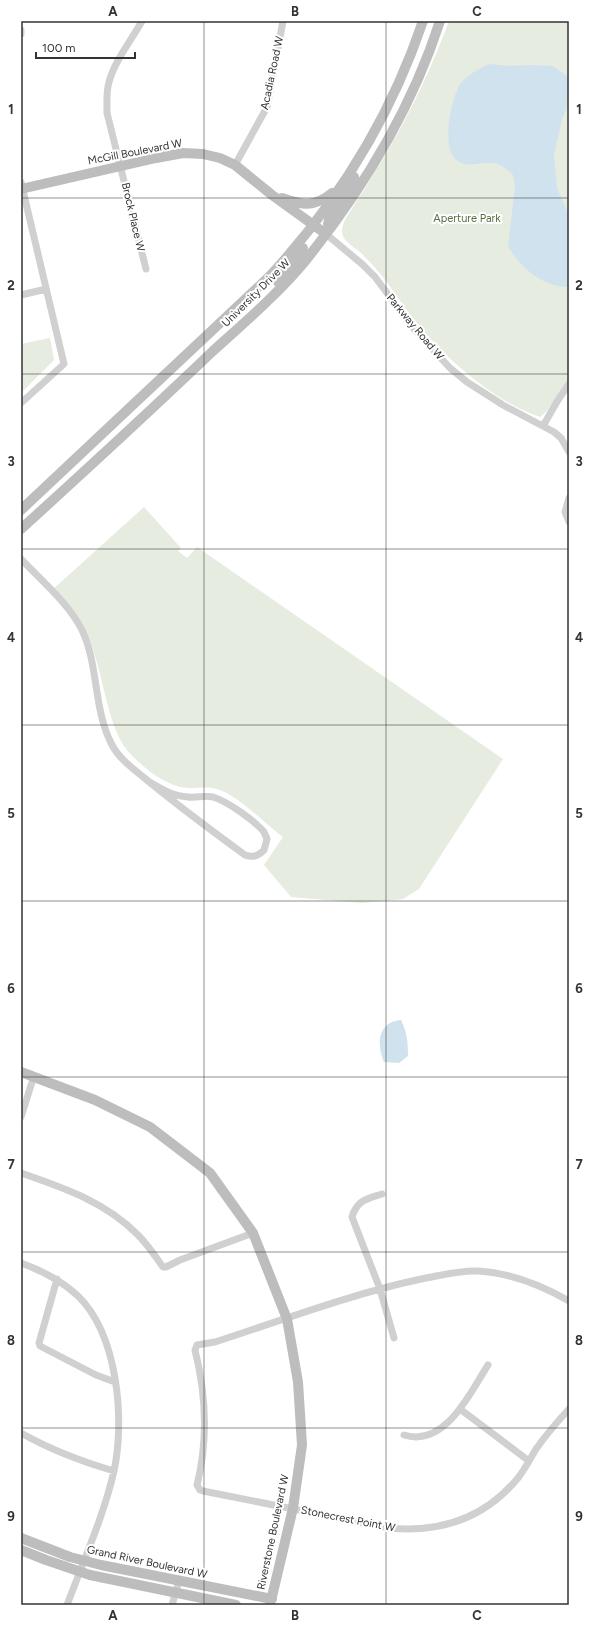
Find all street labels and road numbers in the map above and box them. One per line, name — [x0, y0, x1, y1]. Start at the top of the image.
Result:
street label: Acadia Road W — [258, 35, 286, 111]
street label: McGill Boulevard W — [87, 136, 184, 168]
street label: Brock Place W — [119, 181, 147, 253]
street label: University Drive W — [219, 256, 293, 330]
street label: Parkway Road W — [384, 291, 447, 363]
street label: Riverstone Boulevard W — [254, 1473, 292, 1591]
street label: Stonecrest Point W — [300, 1503, 397, 1535]
street label: Grand River Boulevard W — [86, 1543, 209, 1581]

